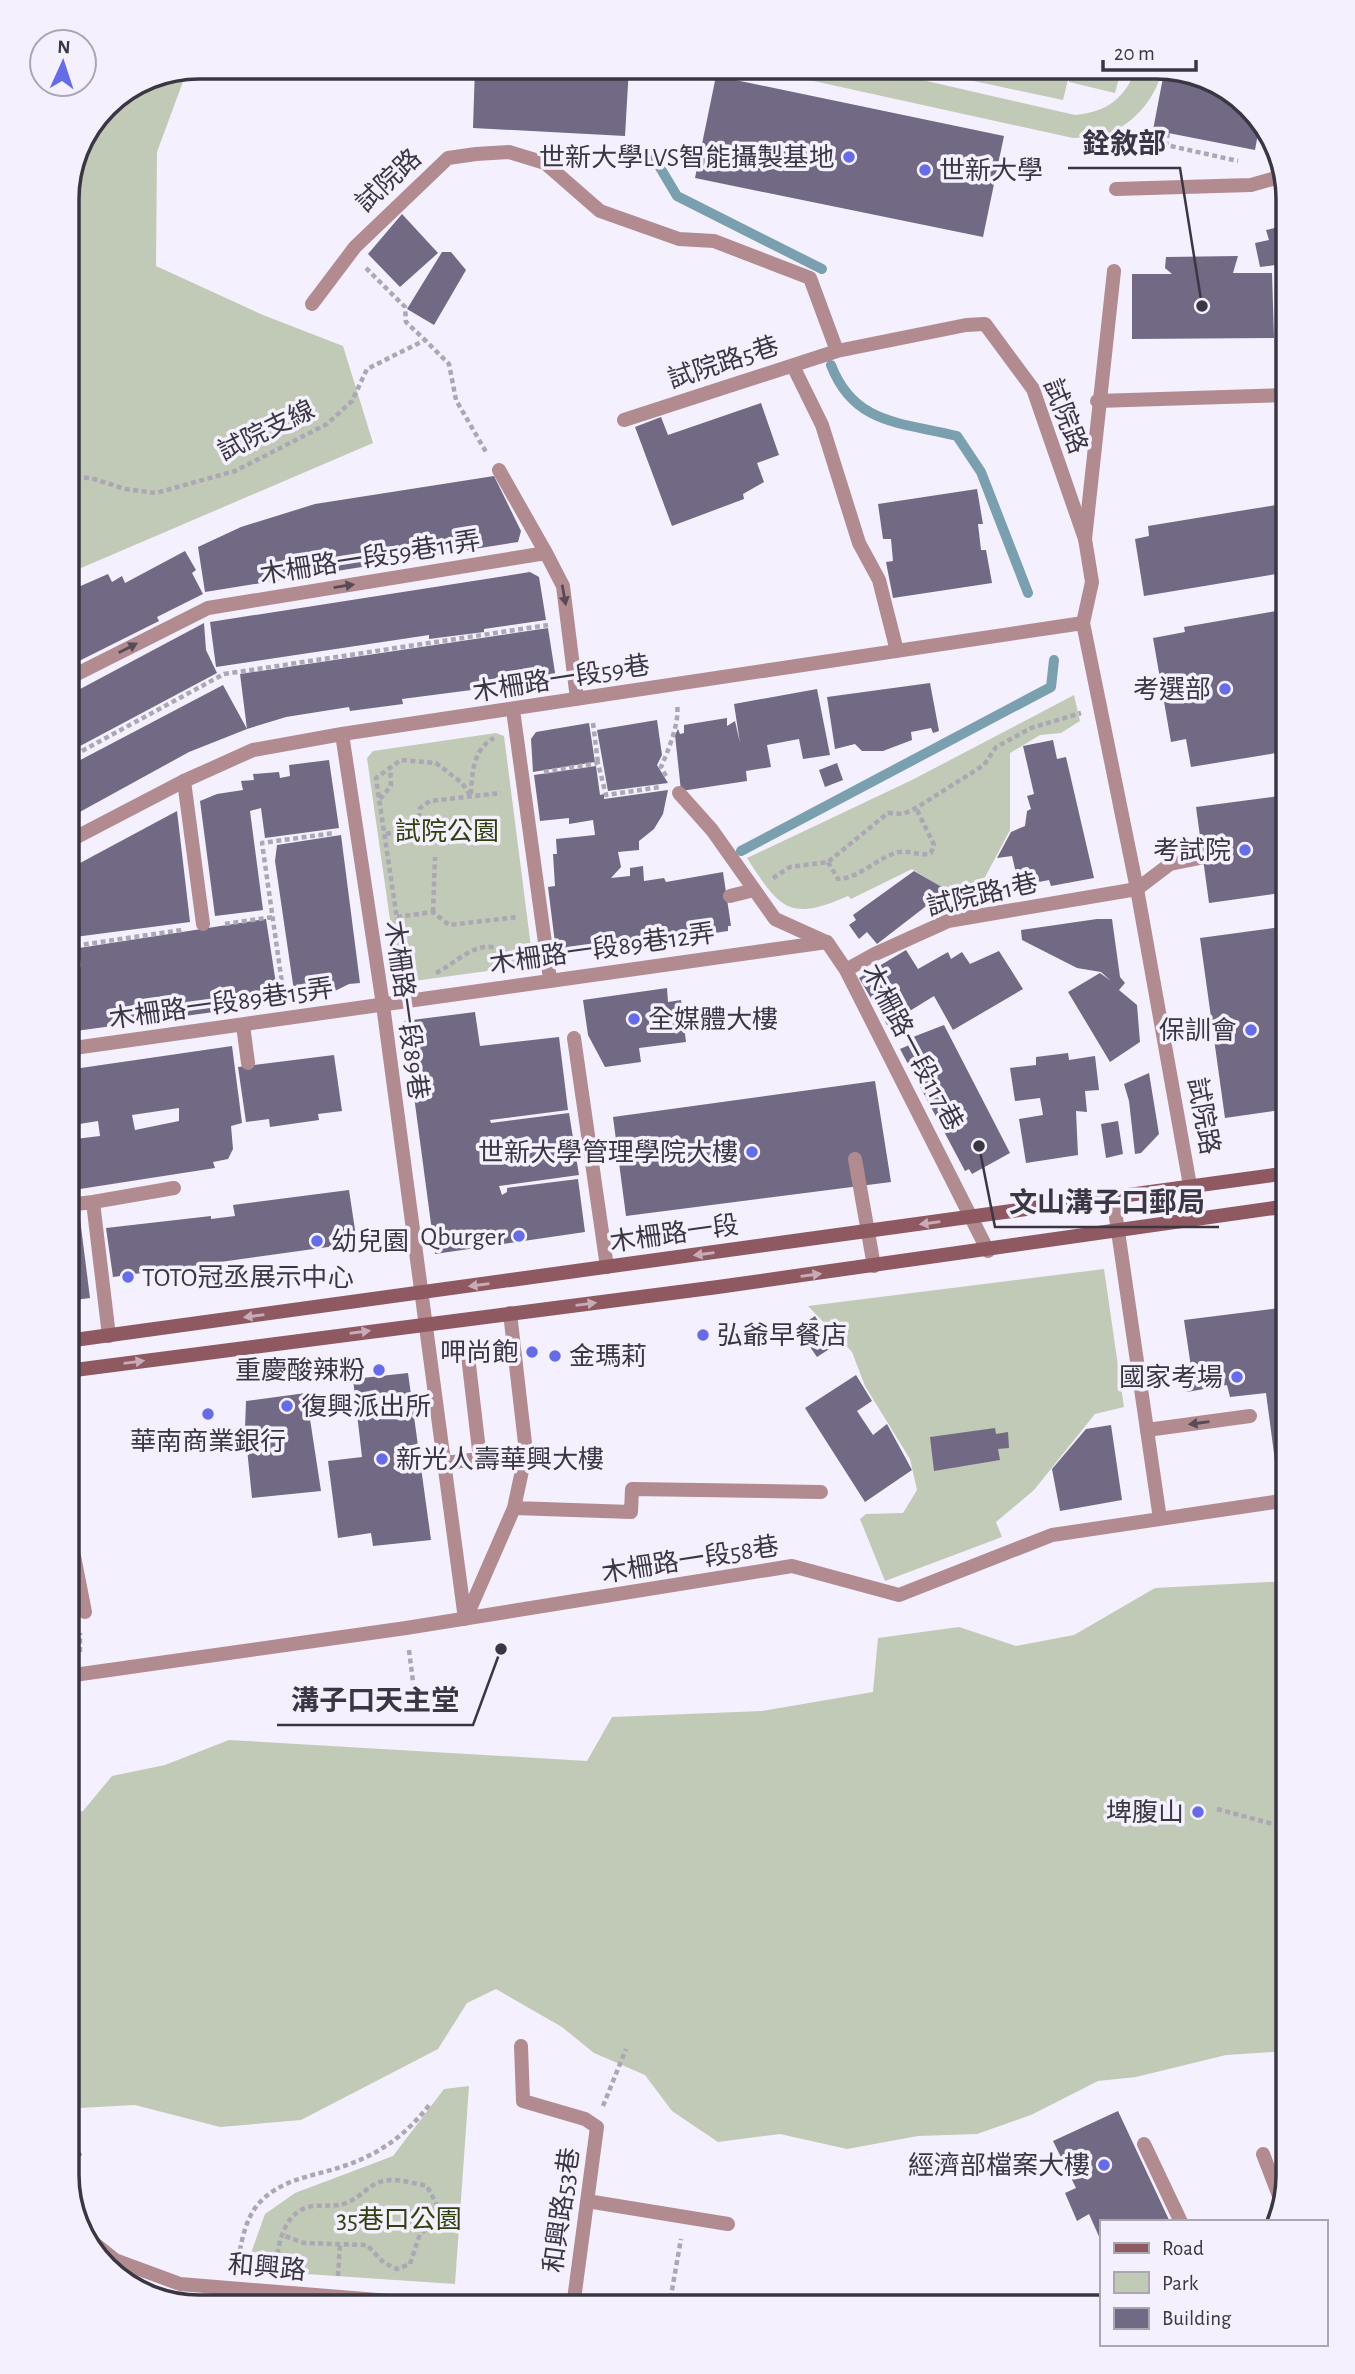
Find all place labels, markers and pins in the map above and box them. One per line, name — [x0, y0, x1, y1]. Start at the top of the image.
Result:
callout: 銓敘部 — [1068, 119, 1180, 168]
place label: 世新大學LVS智能攝製基地 — [539, 143, 835, 171]
marker: 世新大學LVS智能攝製基地 — [841, 149, 857, 165]
place label: 世新大學 — [939, 157, 1043, 184]
marker: 世新大學 — [917, 162, 933, 178]
place label: 考選部 — [1133, 676, 1211, 703]
marker: 考選部 — [1217, 681, 1233, 697]
place label: 考試院 — [1153, 836, 1231, 864]
marker: 考試院 — [1237, 842, 1253, 858]
place label: 全媒體大樓 — [648, 1006, 778, 1033]
marker: 全媒體大樓 — [626, 1011, 642, 1027]
place label: 保訓會 — [1159, 1016, 1237, 1044]
marker: 保訓會 — [1243, 1022, 1259, 1038]
place label: 世新大學管理學院大樓 — [478, 1138, 738, 1166]
marker: 世新大學管理學院大樓 — [744, 1144, 760, 1160]
callout: 文山溝子口郵局 — [995, 1178, 1219, 1227]
place label: Qburger — [421, 1224, 506, 1250]
place label: 幼兒園 — [331, 1228, 409, 1255]
marker: Qburger — [511, 1228, 527, 1244]
marker: 幼兒園 — [309, 1233, 325, 1249]
place label: TOTO冠丞展示中心 — [142, 1264, 353, 1291]
marker: TOTO冠丞展示中心 — [120, 1269, 136, 1285]
place label: 弘爺早餐店 — [717, 1322, 847, 1349]
marker: 弘爺早餐店 — [695, 1327, 711, 1343]
place label: 呷尚飽 — [440, 1338, 518, 1366]
place label: 金瑪莉 — [569, 1343, 647, 1370]
marker: 呷尚飽 — [524, 1344, 540, 1360]
marker: 金瑪莉 — [547, 1348, 563, 1364]
place label: 重慶酸辣粉 — [235, 1356, 365, 1384]
marker: 重慶酸辣粉 — [371, 1362, 387, 1378]
place label: 國家考場 — [1119, 1363, 1223, 1391]
marker: 國家考場 — [1229, 1369, 1245, 1385]
place label: 復興派出所 — [301, 1393, 431, 1420]
marker: 復興派出所 — [279, 1398, 295, 1414]
marker: 華南商業銀行 — [200, 1406, 216, 1422]
place label: 華南商業銀行 — [130, 1428, 286, 1455]
place label: 新光人壽華興大樓 — [396, 1446, 604, 1473]
marker: 新光人壽華興大樓 — [374, 1451, 390, 1467]
callout: 溝子口天主堂 — [277, 1676, 473, 1725]
place label: 埤腹山 — [1106, 1798, 1184, 1826]
marker: 埤腹山 — [1190, 1804, 1206, 1820]
place label: 經濟部檔案大樓 — [908, 2151, 1090, 2179]
marker: 經濟部檔案大樓 — [1096, 2157, 1112, 2173]

